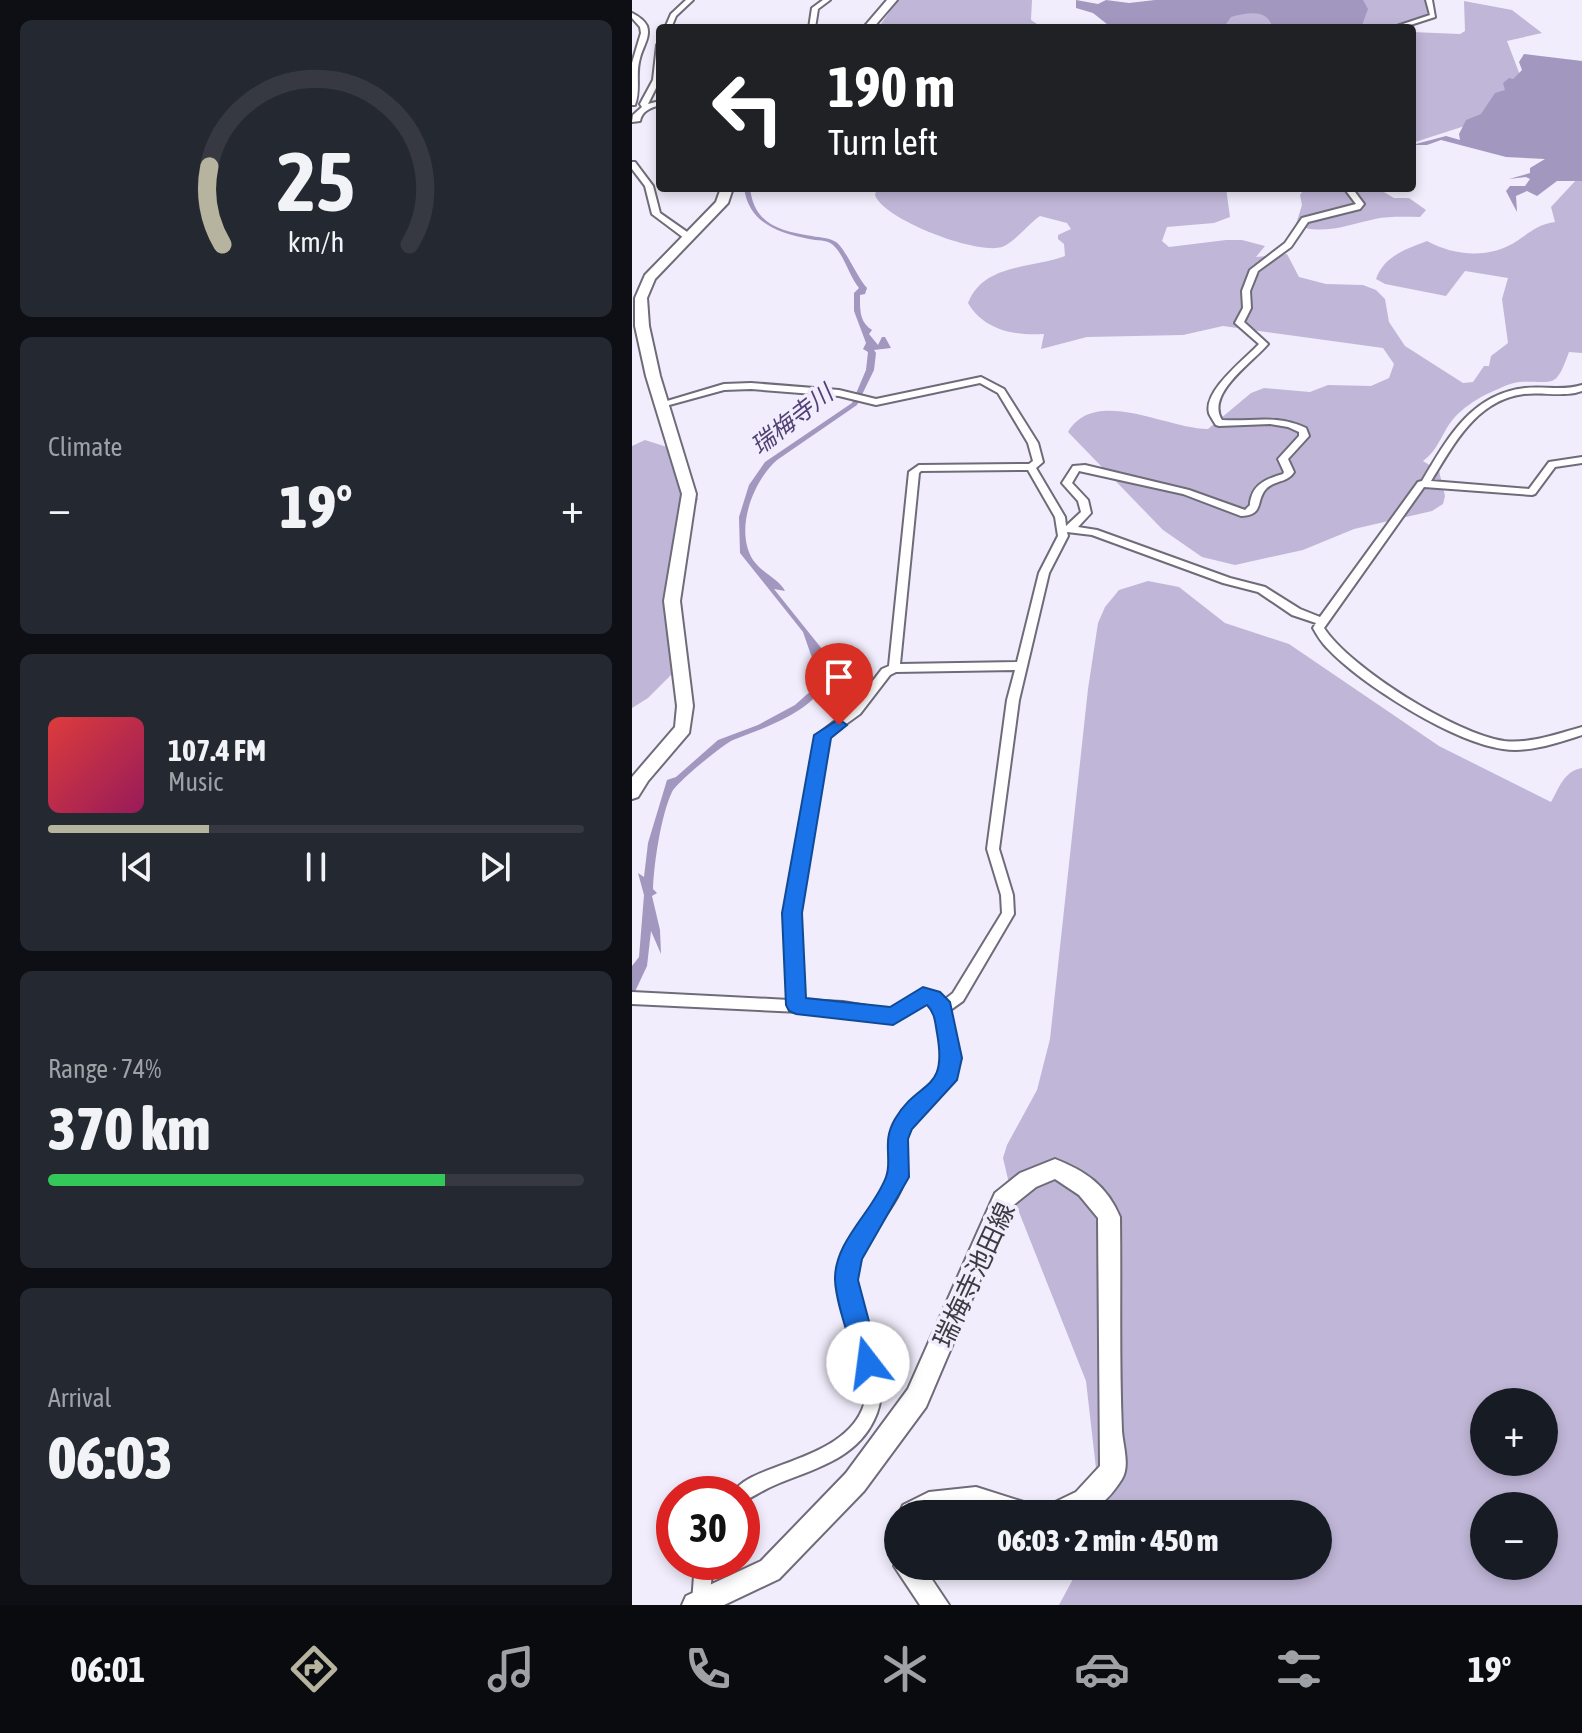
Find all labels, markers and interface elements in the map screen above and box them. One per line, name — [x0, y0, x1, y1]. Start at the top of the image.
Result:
text: 190 m — [828, 55, 955, 119]
icon: left — [696, 56, 800, 160]
text: Turn left — [828, 121, 938, 163]
text: 25 — [277, 132, 355, 228]
text: km/h — [288, 225, 344, 258]
water label: 瑞梅寺川 — [746, 378, 840, 460]
text: Climate — [48, 432, 122, 462]
text: 19° — [280, 472, 352, 541]
text: − — [48, 482, 71, 532]
text: + — [561, 482, 584, 532]
pin — [805, 643, 873, 725]
icon: arrive — [817, 655, 861, 699]
text: 107.4 FM — [168, 733, 266, 767]
text: Music — [168, 767, 223, 797]
icon: previous — [115, 845, 159, 889]
icon: pause — [294, 845, 338, 889]
icon: next — [473, 845, 517, 889]
text: Range · 74% — [48, 1054, 161, 1084]
text: 370 km — [48, 1094, 210, 1163]
street label: 瑞梅寺池田線 — [927, 1198, 1021, 1352]
position arrow — [826, 1321, 910, 1405]
text: Arrival — [48, 1383, 112, 1413]
map controls — [1470, 1388, 1558, 1580]
button: + — [1470, 1388, 1558, 1476]
text: 06:03 — [48, 1423, 173, 1492]
speed limit sign: 30 — [656, 1476, 760, 1580]
button: − — [1470, 1492, 1558, 1580]
text: 06:03 · 2 min · 450 m — [998, 1523, 1218, 1557]
icon: directions — [286, 1641, 342, 1697]
icon: music — [483, 1641, 539, 1697]
icon: phone — [680, 1641, 736, 1697]
icon: climate — [877, 1641, 933, 1697]
icon: car — [1074, 1641, 1130, 1697]
icon: filters — [1271, 1641, 1327, 1697]
text: 06:01 — [70, 1648, 145, 1690]
text: 19° — [1468, 1648, 1512, 1690]

